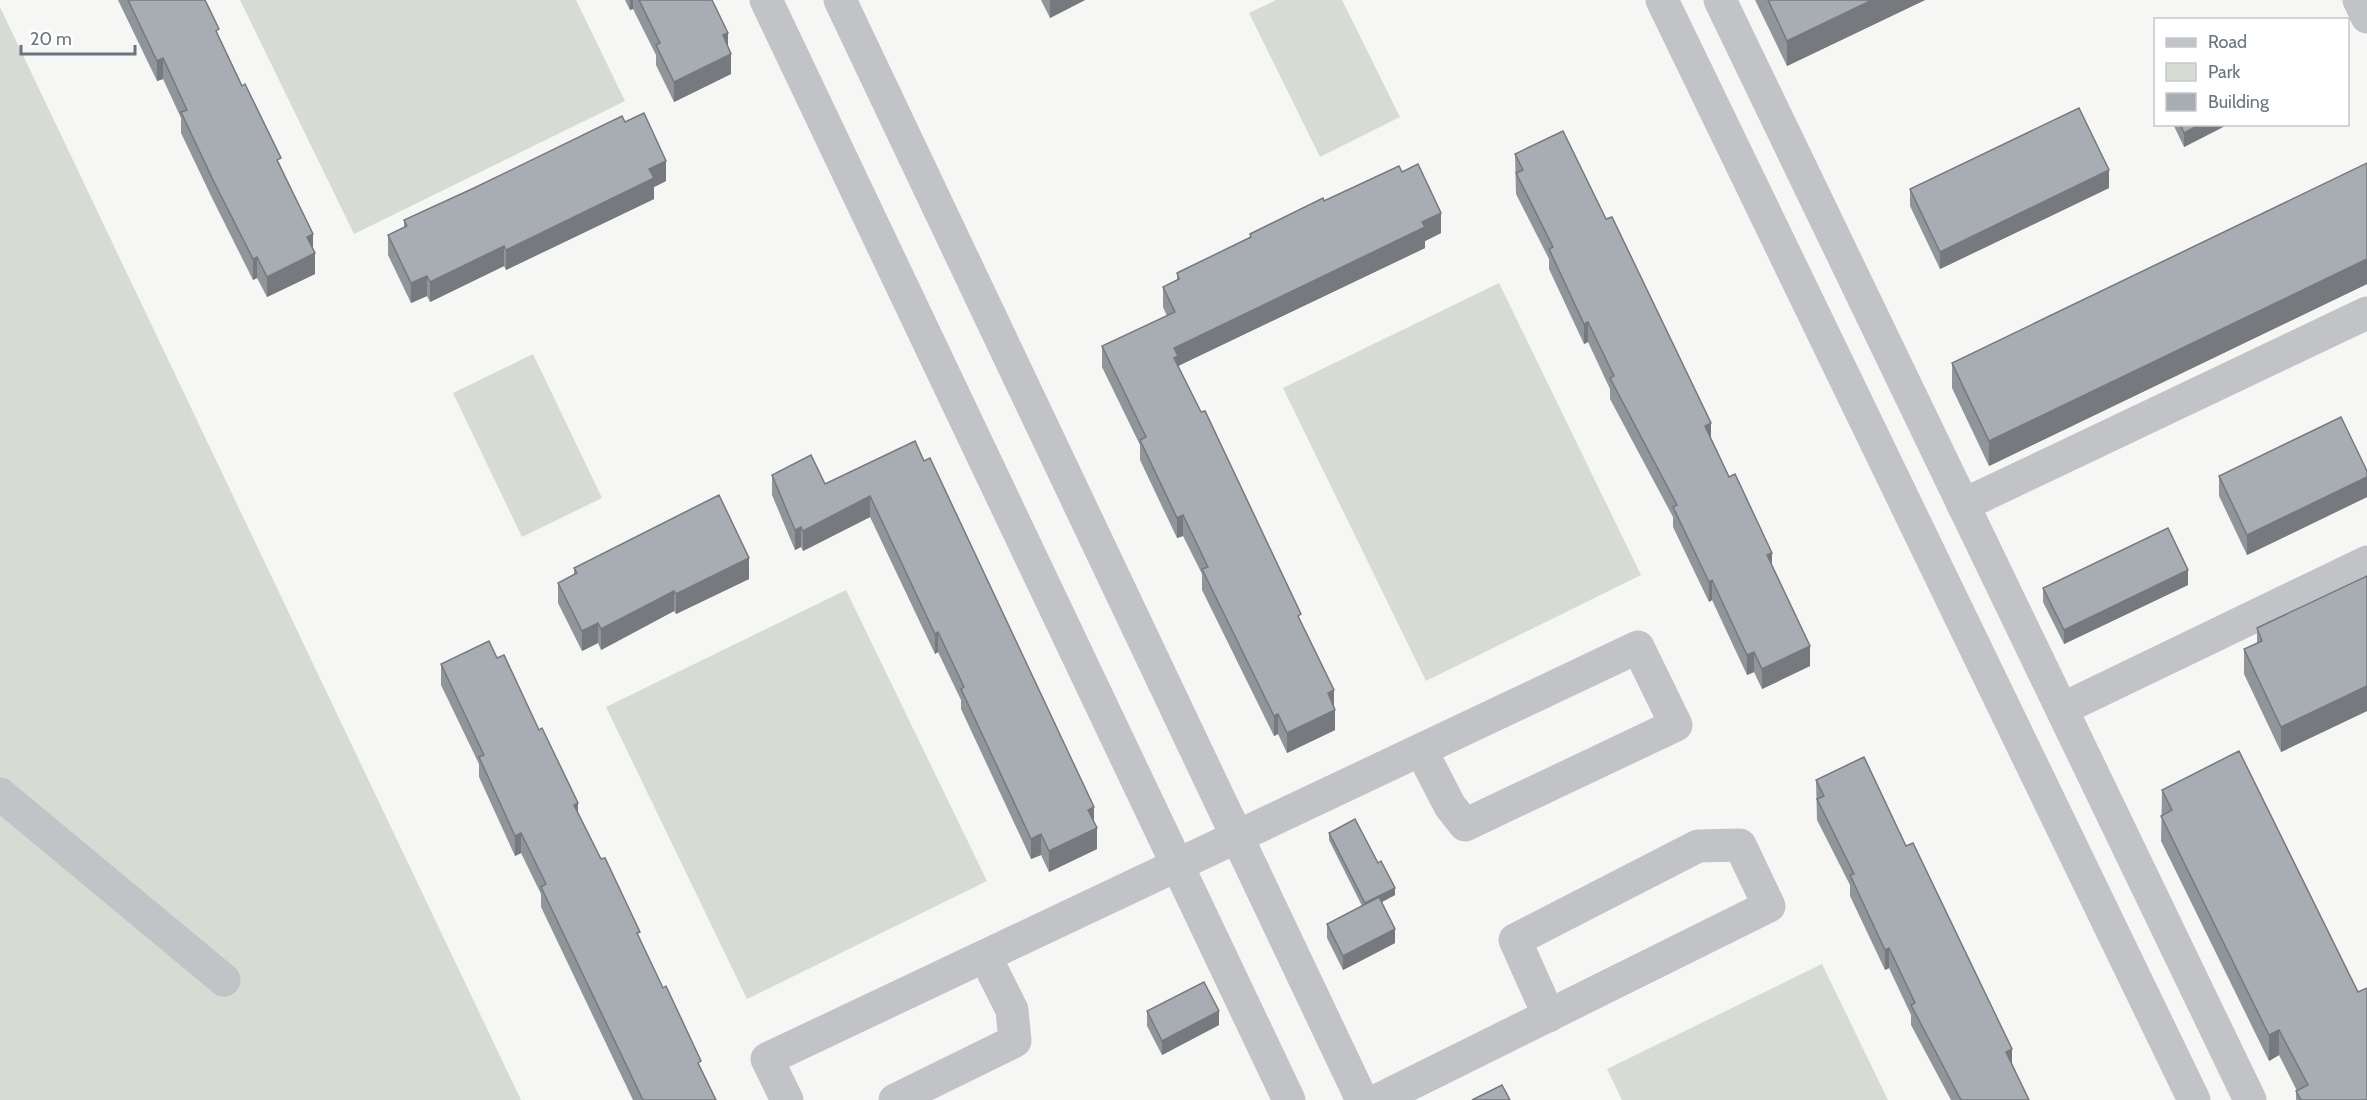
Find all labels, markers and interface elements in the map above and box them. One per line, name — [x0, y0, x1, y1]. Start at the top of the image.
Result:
scale bar — [21, 18, 135, 56]
legend — [2154, 18, 2349, 126]
text: 20 m — [30, 28, 72, 50]
text: Road — [2208, 31, 2247, 53]
text: Park — [2208, 61, 2241, 83]
text: Building — [2208, 91, 2270, 113]

